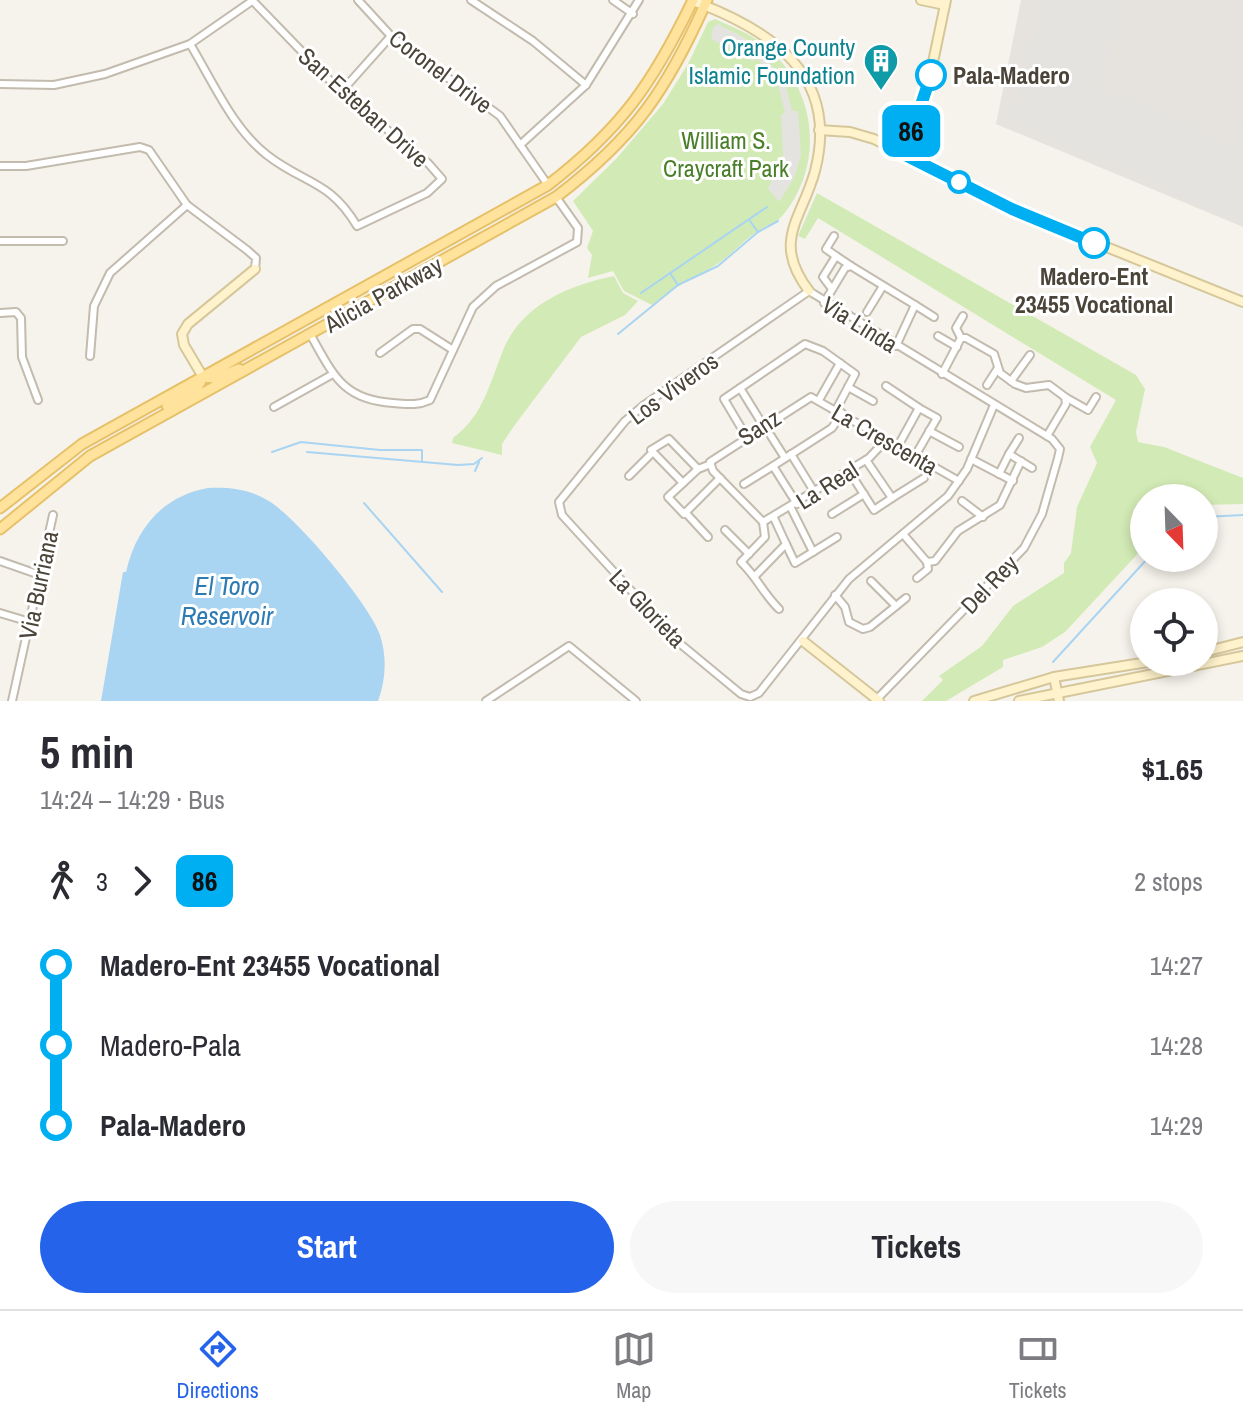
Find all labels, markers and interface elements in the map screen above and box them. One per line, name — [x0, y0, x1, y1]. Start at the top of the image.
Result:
street label: Coronel Drive — [383, 22, 499, 120]
place label: Orange County Islamic Foundation — [689, 31, 855, 91]
street label: San Esteban Drive — [292, 40, 436, 174]
building icon: Orange County Islamic Foundation — [862, 42, 900, 92]
place label: Pala-Madero — [953, 59, 1070, 91]
marker: Pala-Madero — [916, 60, 946, 90]
line badge: 86 — [875, 105, 947, 157]
text: 86 — [898, 112, 924, 150]
park label: William S. Craycraft Park — [663, 124, 789, 184]
unlabelled marker — [948, 171, 970, 193]
marker: Madero-Ent 23455 Vocational — [1079, 228, 1109, 258]
street label: Alicia Parkway — [317, 248, 448, 340]
place label: Madero-Ent 23455 Vocational — [1015, 260, 1173, 320]
street label: Via Linda — [816, 288, 904, 360]
street label: Los Viveros — [622, 345, 724, 431]
street label: La Crescenta — [826, 396, 944, 482]
street label: Sanz — [731, 401, 787, 453]
street label: La Real — [790, 453, 864, 517]
north arrow — [1130, 484, 1218, 572]
map controls — [1130, 484, 1218, 676]
street label: Via Burriana — [11, 528, 65, 642]
street label: Del Rey — [953, 548, 1025, 620]
street label: La Glorieta — [603, 562, 693, 654]
water label: El Toro Reservoir — [181, 568, 274, 633]
button: locate — [1130, 588, 1218, 676]
text: 5 min — [40, 722, 134, 782]
text: $1.65 — [1141, 749, 1203, 789]
text: 14:24 – 14:29 · Bus — [40, 782, 225, 817]
icon: walk — [40, 859, 84, 903]
icon: forward — [120, 859, 164, 903]
text: 86 — [192, 862, 217, 900]
text: 3 — [96, 864, 108, 899]
text: 2 stops — [1134, 864, 1203, 899]
text: Madero-Ent 23455 Vocational — [100, 945, 440, 985]
text: 14:27 — [1150, 948, 1203, 983]
text: Madero-Pala — [100, 1025, 241, 1065]
text: 14:28 — [1150, 1028, 1203, 1063]
text: Pala-Madero — [100, 1105, 246, 1145]
text: 14:29 — [1150, 1108, 1203, 1143]
button: Start — [40, 1201, 614, 1293]
button: Tickets — [630, 1201, 1203, 1293]
tab: Directions — [177, 1327, 259, 1405]
tab: Map — [612, 1327, 656, 1405]
tab: Tickets — [1009, 1327, 1066, 1405]

